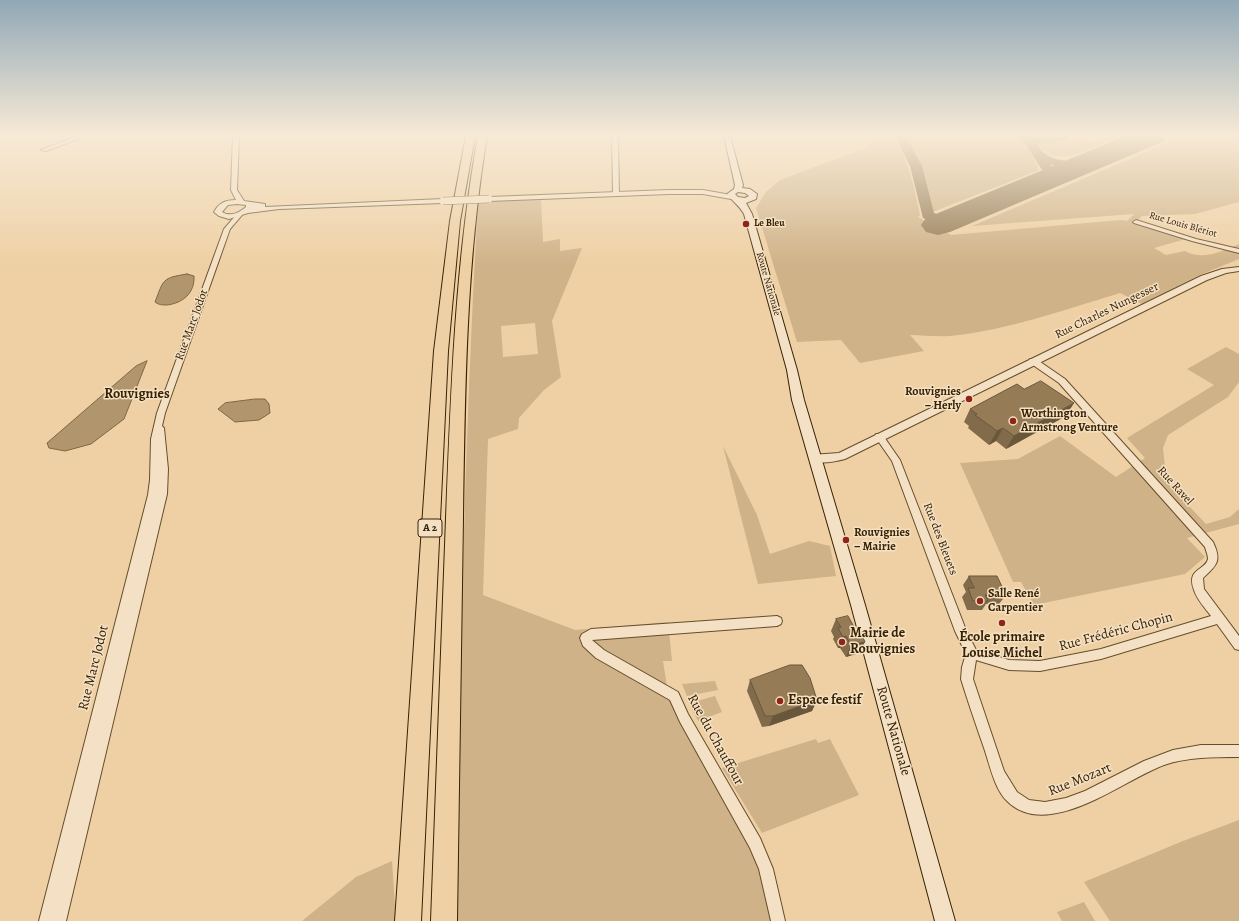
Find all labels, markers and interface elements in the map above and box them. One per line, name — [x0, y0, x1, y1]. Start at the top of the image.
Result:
street label: Rue Louis Blériot — [1148, 210, 1218, 240]
place label: Le Bleu — [754, 218, 785, 230]
marker: Le Bleu — [741, 219, 751, 229]
street label: Route Nationale — [753, 251, 783, 317]
street label: Rue Charles Nungesser — [1053, 280, 1161, 342]
street label: Rue Marc Jodot — [172, 287, 212, 363]
place label: Rouvignies – Herly — [905, 385, 961, 413]
district label: Rouvignies — [104, 387, 170, 403]
marker: Rouvignies – Herly — [964, 394, 974, 404]
place label: Worthington Armstrong Venture — [1021, 407, 1118, 435]
marker: Worthington Armstrong Venture — [1008, 416, 1018, 426]
street label: Rue Ravel — [1154, 464, 1196, 508]
street label: Rue des Bleuets — [920, 501, 960, 577]
road number: A 2 — [418, 519, 442, 537]
place label: Rouvignies – Mairie — [854, 526, 910, 554]
marker: Rouvignies – Mairie — [841, 535, 851, 545]
place label: Salle René Carpentier — [988, 587, 1043, 615]
marker: Salle René Carpentier — [975, 596, 985, 606]
street label: Rue Frédéric Chopin — [1057, 609, 1175, 655]
marker: École primaire Louise Michel — [997, 618, 1007, 628]
street label: Rue Marc Jodot — [75, 624, 113, 712]
place label: Mairie de Rouvignies — [850, 626, 915, 658]
place label: École primaire Louise Michel — [959, 630, 1045, 662]
marker: Mairie de Rouvignies — [837, 637, 847, 647]
street label: Route Nationale — [872, 684, 914, 778]
street label: Rue du Chauffour — [683, 692, 747, 788]
place label: Espace festif — [788, 693, 861, 709]
marker: Espace festif — [775, 696, 785, 706]
street label: Rue Mozart — [1046, 760, 1114, 800]

